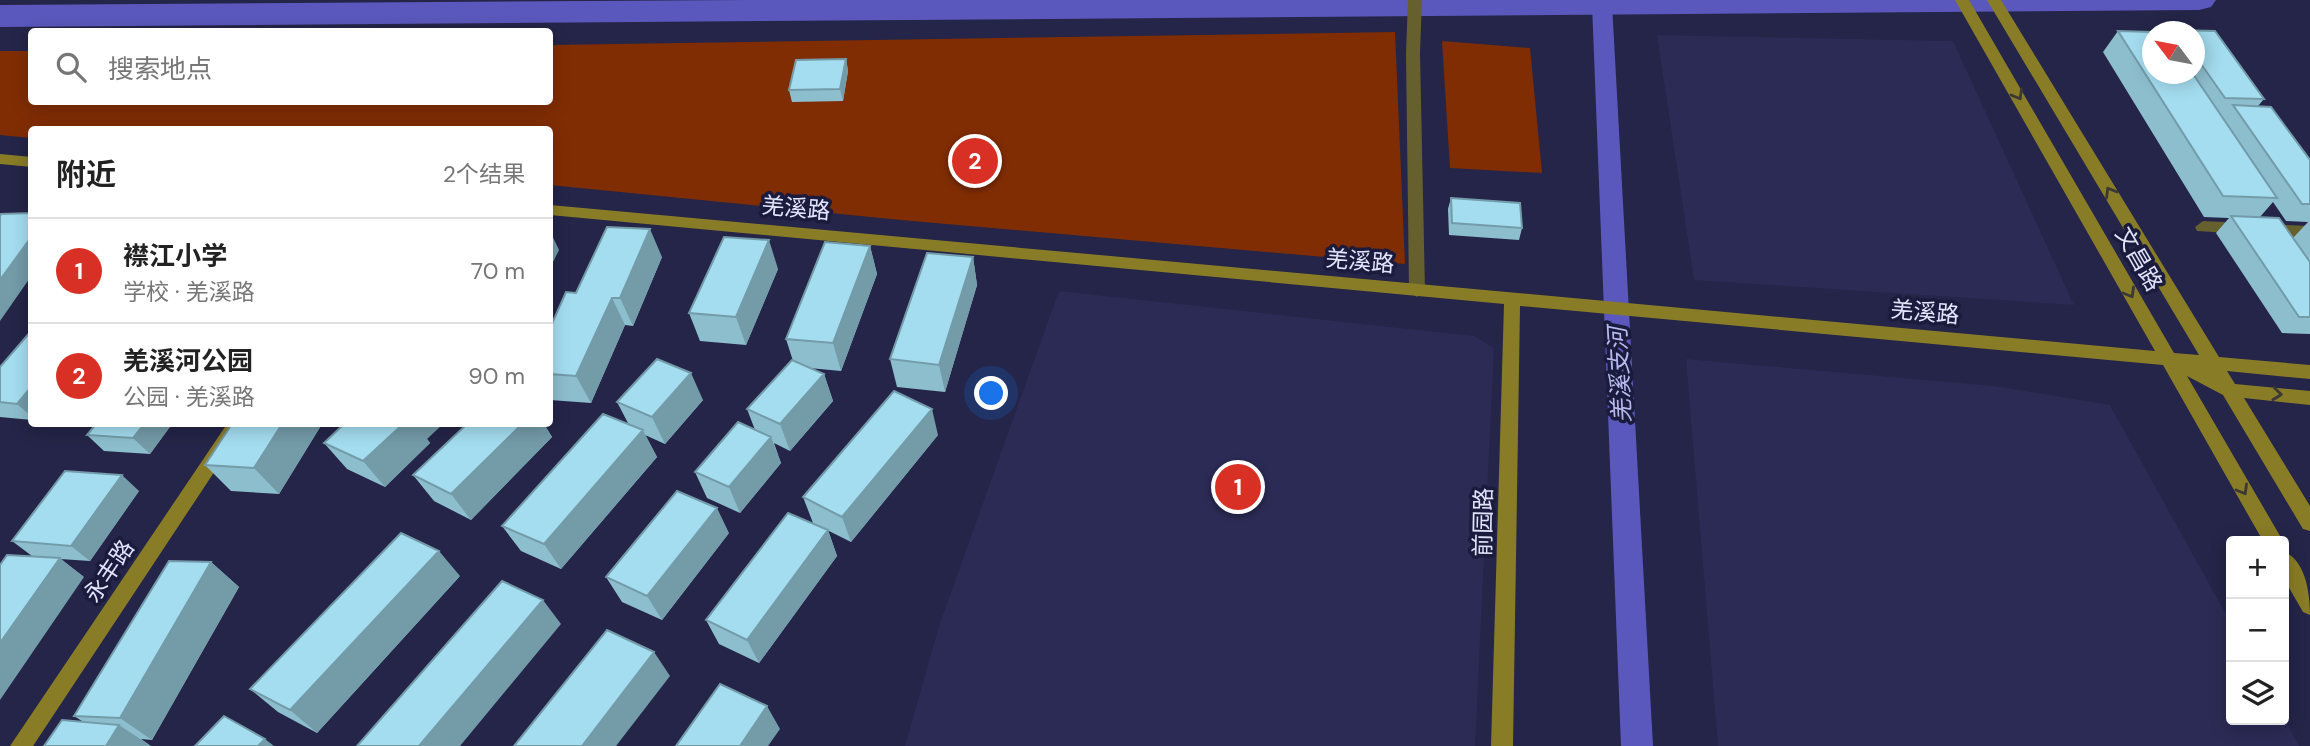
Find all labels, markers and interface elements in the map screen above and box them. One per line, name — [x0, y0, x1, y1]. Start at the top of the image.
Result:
north arrow — [2142, 21, 2205, 84]
search box — [28, 28, 553, 105]
icon: search — [52, 48, 90, 86]
text: 搜索地点 — [108, 52, 212, 86]
one-way arrow — [2010, 88, 2023, 101]
pin: 2 — [952, 135, 998, 187]
text: 附近 — [56, 155, 116, 194]
text: 2个结果 — [443, 159, 525, 189]
one-way arrow — [2105, 187, 2118, 200]
street label: 羌溪路 — [760, 190, 832, 226]
street label: 文昌路 — [2109, 222, 2169, 296]
text: 襟江小学 — [123, 239, 227, 273]
street label: 羌溪路 — [1324, 243, 1396, 279]
text: 1 — [75, 256, 83, 286]
text: 70 m — [471, 256, 525, 286]
text: 学校 · 羌溪路 — [123, 277, 255, 307]
one-way arrow — [2122, 286, 2135, 298]
street label: 羌溪路 — [1889, 294, 1961, 330]
water label: 羌溪支河 — [1601, 322, 1637, 424]
text: 羌溪河公园 — [123, 344, 253, 378]
text: 2 — [72, 361, 86, 391]
text: 90 m — [468, 361, 525, 391]
your location — [974, 376, 1008, 410]
text: 公园 · 羌溪路 — [123, 382, 255, 412]
one-way arrow — [2272, 386, 2283, 401]
pin: 1 — [1215, 461, 1261, 513]
one-way arrow — [2235, 483, 2248, 496]
street label: 前园路 — [1467, 487, 1499, 557]
street label: 永丰路 — [77, 534, 141, 608]
map controls — [2226, 536, 2289, 725]
button: + — [2226, 536, 2289, 599]
button: − — [2226, 599, 2289, 662]
button: layers — [2226, 662, 2289, 725]

